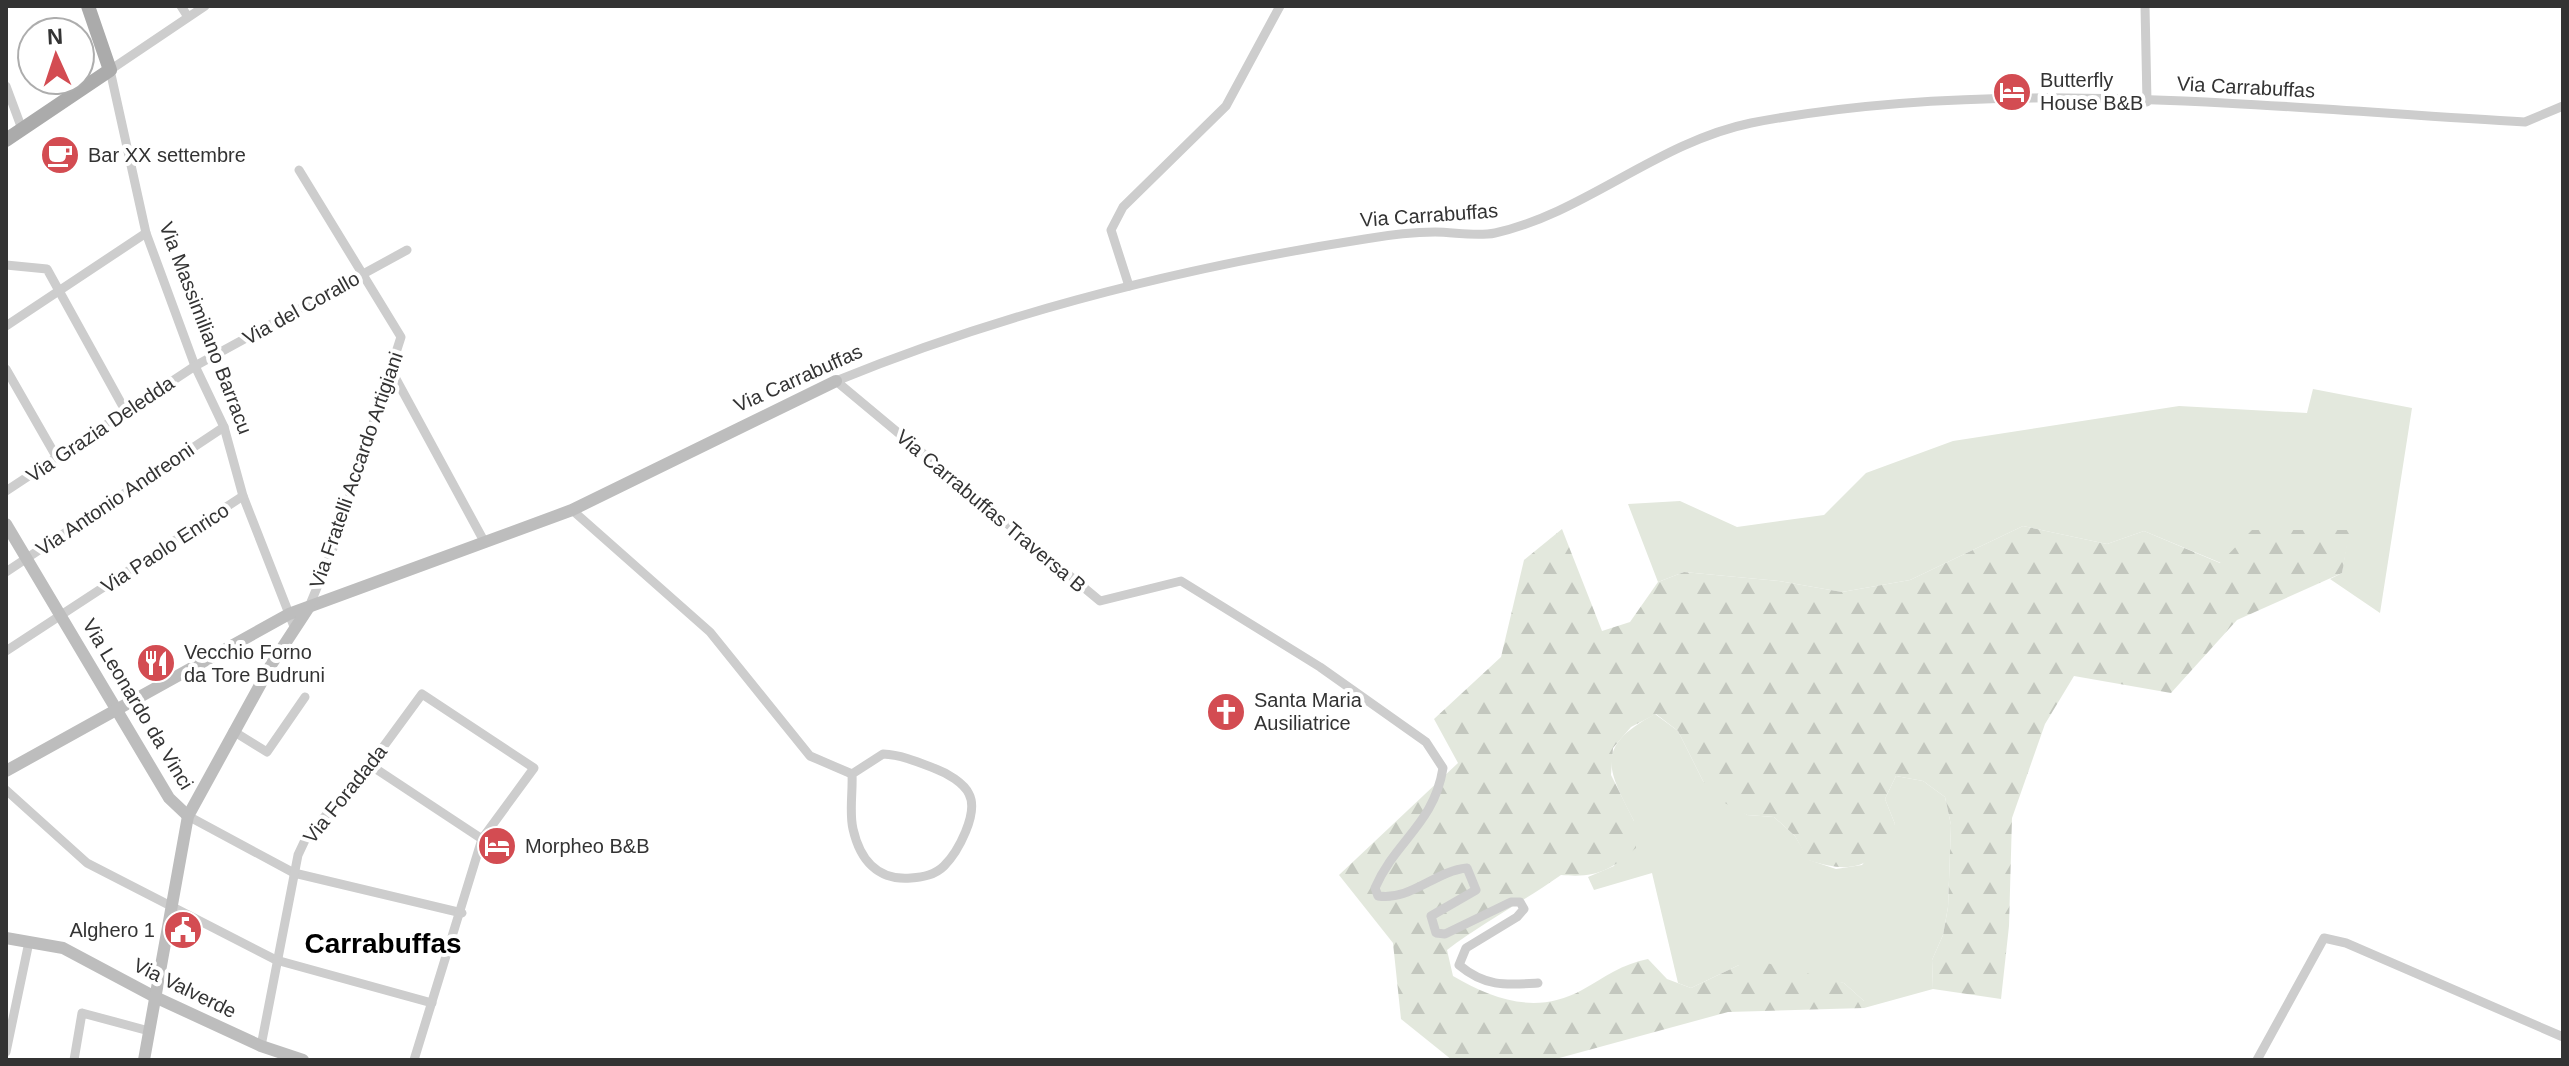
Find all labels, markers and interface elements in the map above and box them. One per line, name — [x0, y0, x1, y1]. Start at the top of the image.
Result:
north arrow — [16, 16, 96, 96]
text: N — [46, 24, 64, 49]
place label: Butterfly House B&B — [2040, 69, 2143, 114]
hotel icon: Butterfly House B&B — [1991, 71, 2033, 113]
street label: Via Carrabuffas — [2176, 72, 2316, 102]
cafe icon: Bar XX settembre — [39, 134, 81, 176]
place label: Bar XX settembre — [88, 144, 246, 166]
street label: Via Carrabuffas — [1359, 199, 1499, 231]
street label: Via Massimiliano Barracu — [155, 219, 257, 437]
street label: Via del Corallo — [239, 267, 363, 349]
street label: Via Carrabuffas — [730, 340, 866, 416]
street label: Via Fratelli Accardo Artigiani — [305, 349, 407, 591]
street label: Via Grazia Deledda — [22, 371, 179, 487]
street label: Via Carrabuffas Traversa B — [892, 425, 1090, 597]
street label: Via Antonio Andreoni — [32, 438, 198, 560]
street label: Via Paolo Enrico — [97, 499, 233, 597]
street label: Via Leonardo da Vinci — [78, 615, 198, 793]
place label: Vecchio Forno da Tore Budruni — [184, 641, 325, 686]
restaurant icon: Vecchio Forno da Tore Budruni — [135, 642, 177, 684]
place label: Santa Maria Ausiliatrice — [1254, 689, 1363, 734]
church icon: Santa Maria Ausiliatrice — [1205, 691, 1247, 733]
street label: Via Foradada — [299, 740, 392, 847]
hotel icon: Morpheo B&B — [476, 825, 518, 867]
place label: Morpheo B&B — [525, 835, 650, 857]
public building icon: Alghero 1 — [162, 909, 204, 951]
place label: Alghero 1 — [69, 919, 155, 941]
district label: Carrabuffas — [304, 928, 462, 959]
street label: Via Valverde — [130, 954, 240, 1022]

